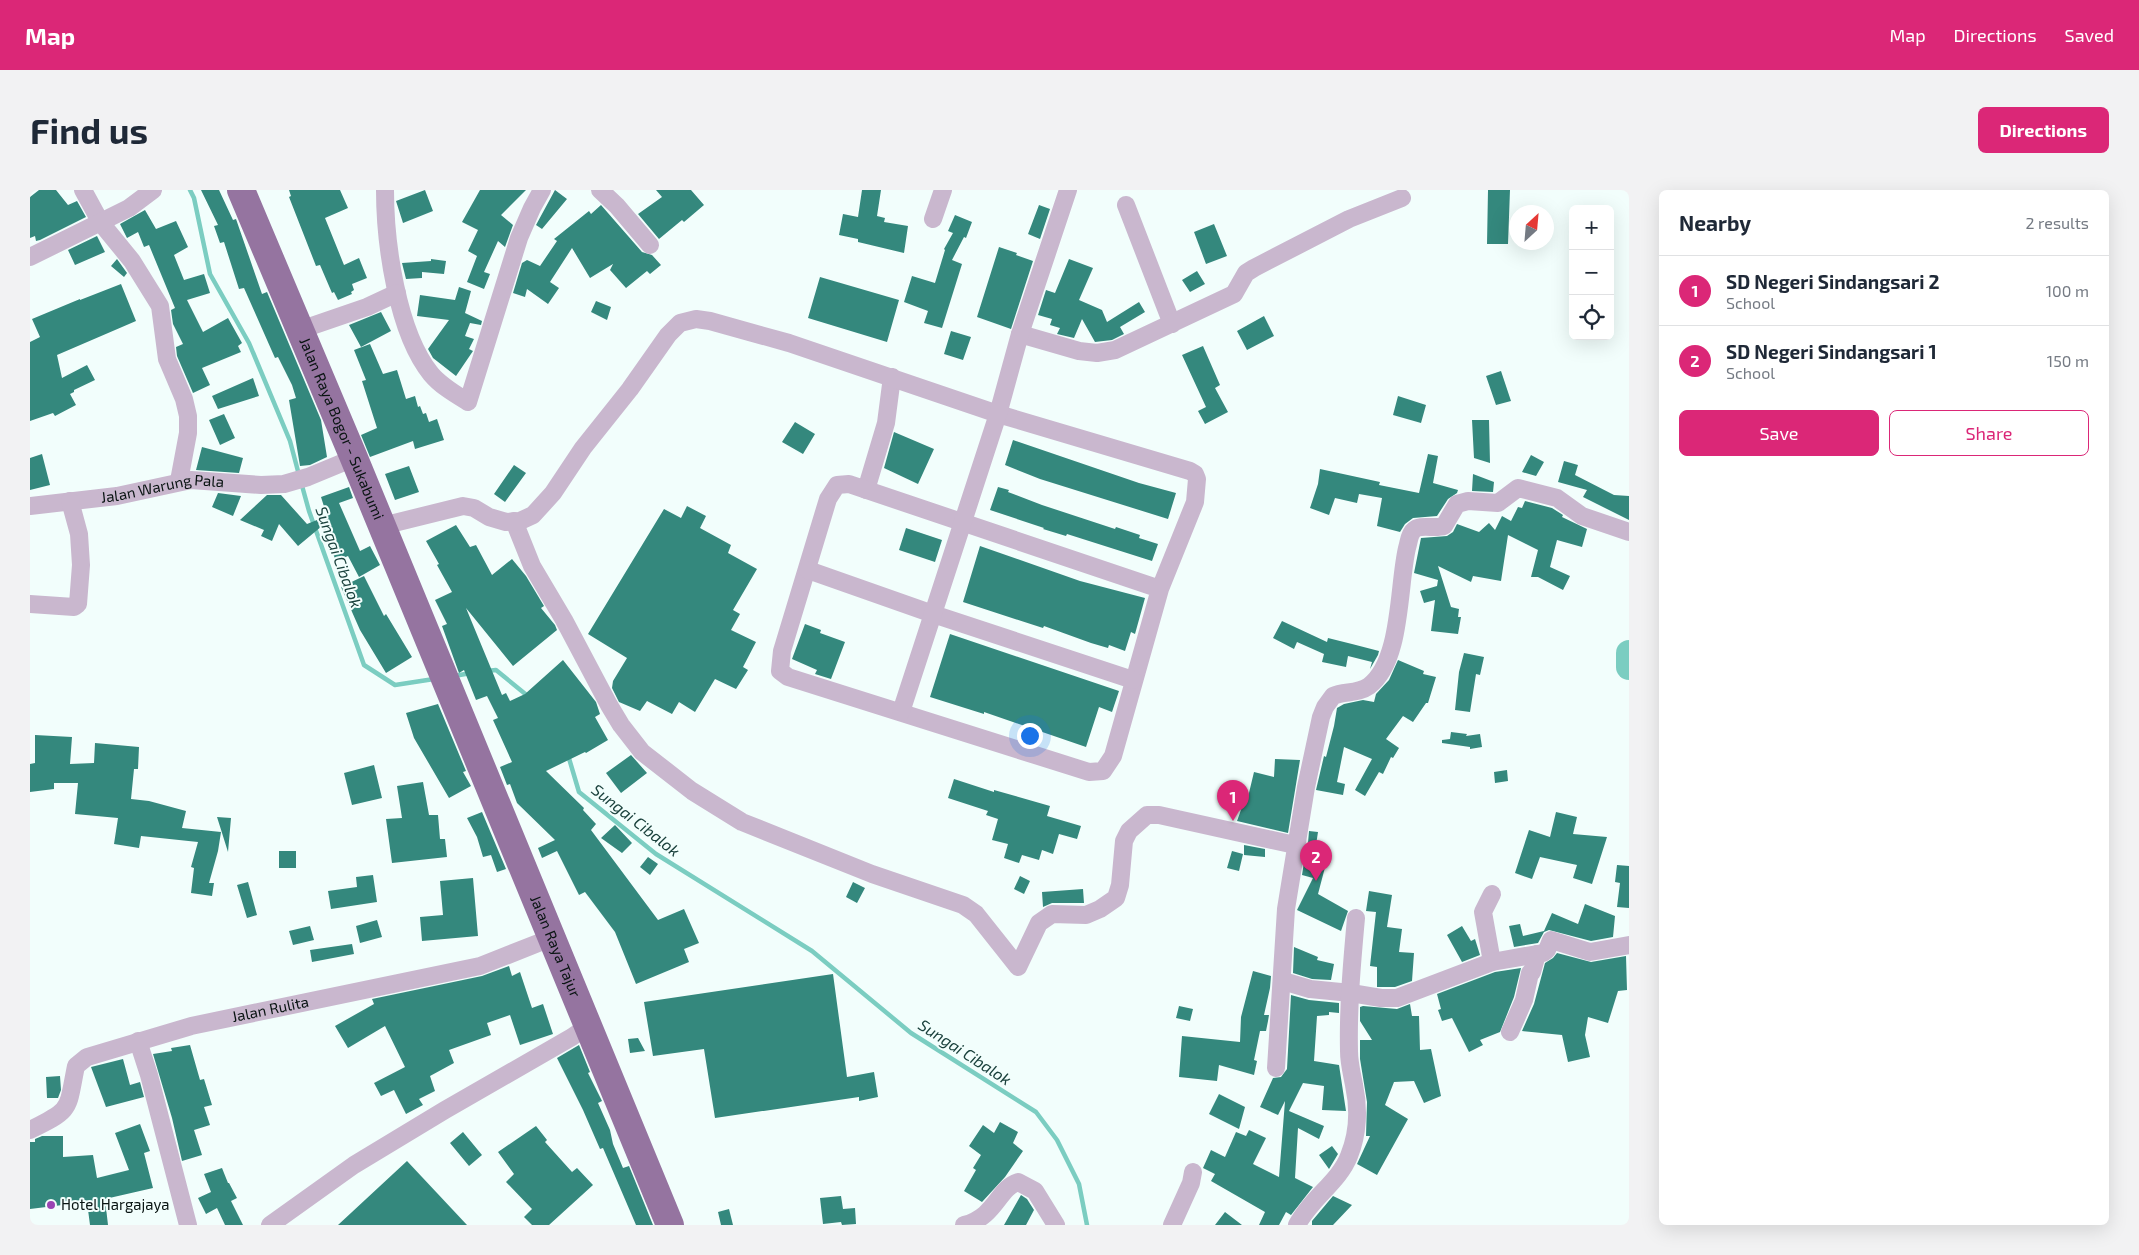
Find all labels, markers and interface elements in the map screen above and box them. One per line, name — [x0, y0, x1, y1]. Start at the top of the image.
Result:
text: Map — [25, 21, 75, 50]
text: Map — [1889, 24, 1926, 46]
text: Directions — [1954, 24, 2037, 46]
text: Saved — [2065, 24, 2114, 46]
button: Directions — [1978, 107, 2109, 153]
text: Find us — [30, 109, 148, 151]
north arrow — [1509, 205, 1554, 250]
map controls — [1569, 205, 1614, 340]
button: + — [1569, 205, 1614, 250]
text: Nearby — [1679, 210, 1751, 235]
text: 2 results — [2026, 213, 2089, 232]
button: − — [1569, 250, 1614, 295]
text: SD Negeri Sindangsari 2 — [1726, 270, 1940, 293]
text: 1 — [1692, 281, 1698, 300]
text: 100 m — [2046, 281, 2089, 300]
text: School — [1726, 293, 1775, 312]
button: locate — [1569, 295, 1614, 340]
street label: Jalan Raya Bogor - Sukabumi — [296, 335, 388, 522]
text: SD Negeri Sindangsari 1 — [1726, 340, 1937, 363]
text: 2 — [1690, 351, 1700, 370]
text: 150 m — [2047, 351, 2089, 370]
text: School — [1726, 363, 1775, 382]
button: Save — [1679, 410, 1879, 456]
button: Share — [1889, 410, 2089, 456]
street label: Jalan Warung Pala — [100, 470, 225, 506]
water label: Sungai Cibalok — [312, 504, 367, 610]
your location — [1017, 723, 1043, 749]
water label: Sungai Cibalok — [588, 779, 684, 860]
pin: 1 — [1217, 780, 1249, 821]
pin: 2 — [1300, 840, 1332, 881]
street label: Jalan Raya Tajur — [527, 892, 585, 1000]
street label: Jalan Rulita — [230, 992, 310, 1025]
water label: Sungai Cibalok — [915, 1015, 1015, 1089]
place label: Hotel Hargajaya — [61, 1195, 170, 1214]
marker: Hotel Hargajaya — [45, 1199, 57, 1211]

